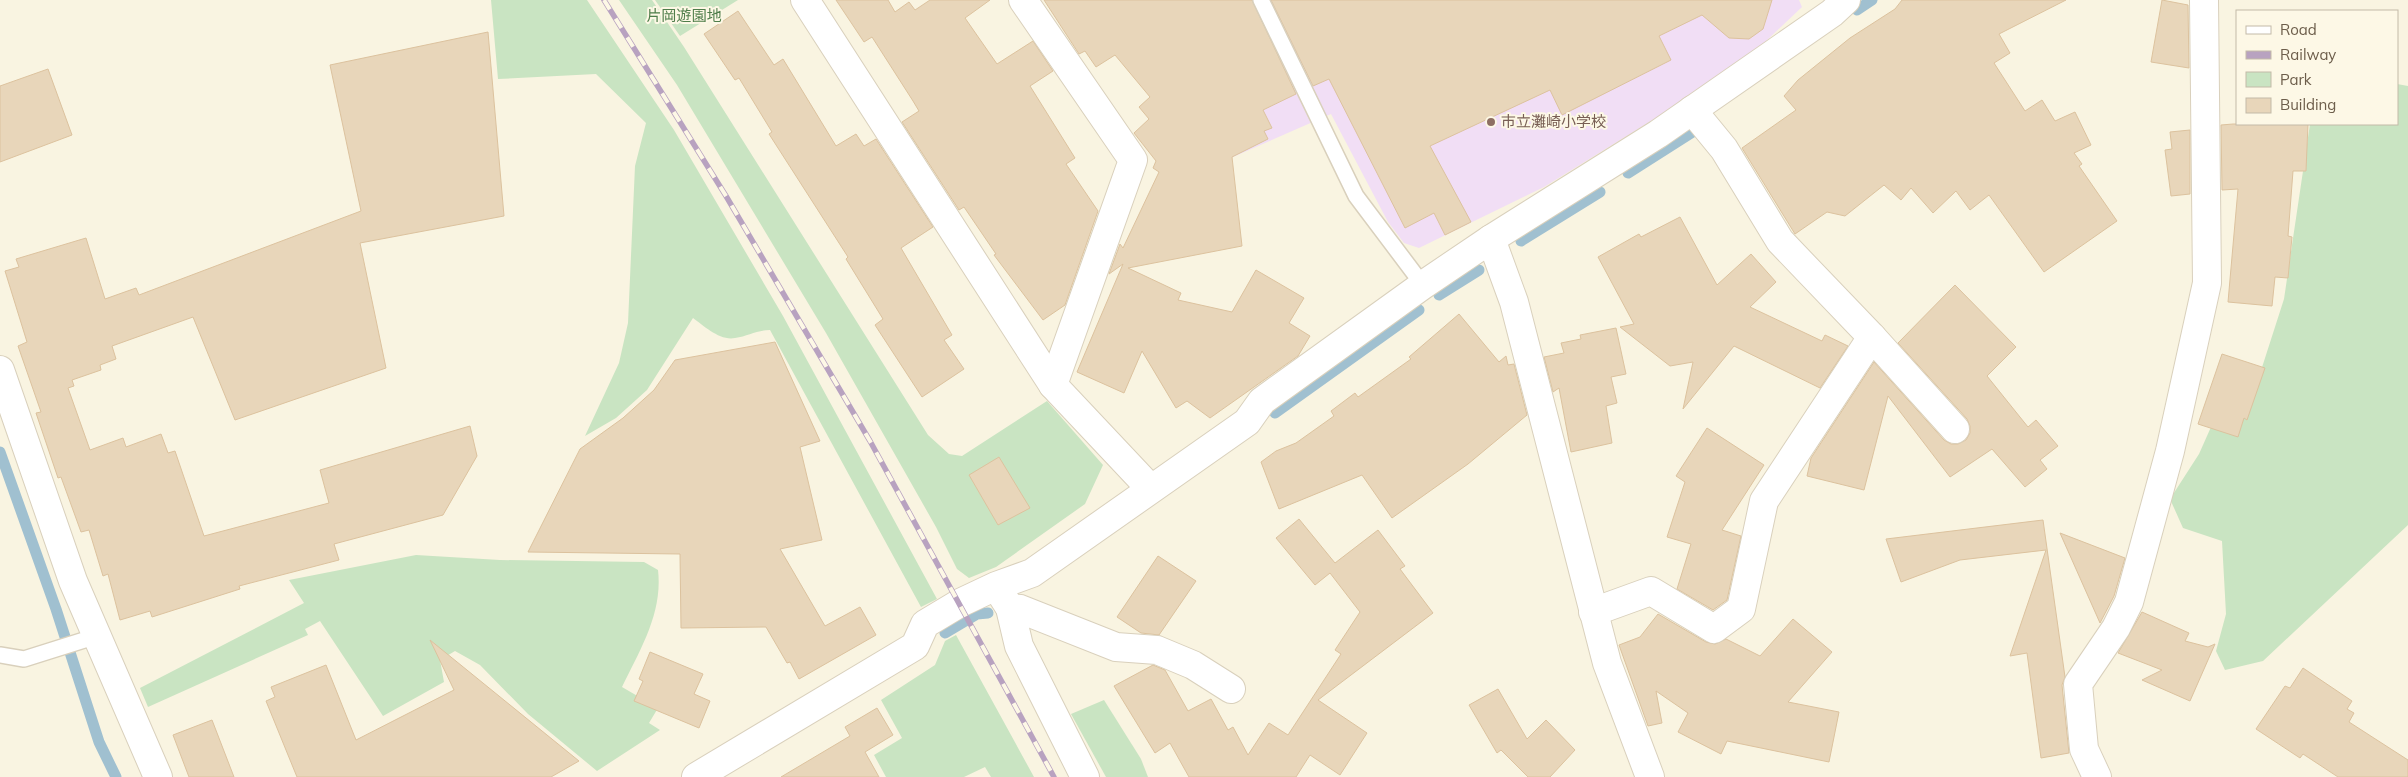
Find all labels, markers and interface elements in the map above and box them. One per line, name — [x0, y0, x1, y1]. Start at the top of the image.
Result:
park label: 片岡遊園地 — [646, 6, 722, 25]
legend — [2236, 10, 2398, 125]
text: Road — [2280, 20, 2317, 39]
text: Railway — [2280, 45, 2336, 64]
text: Park — [2280, 70, 2312, 89]
text: Building — [2280, 95, 2336, 114]
place label: 市立灘崎小学校 — [1501, 112, 1606, 131]
marker: 市立灘崎小学校 — [1485, 116, 1497, 128]

